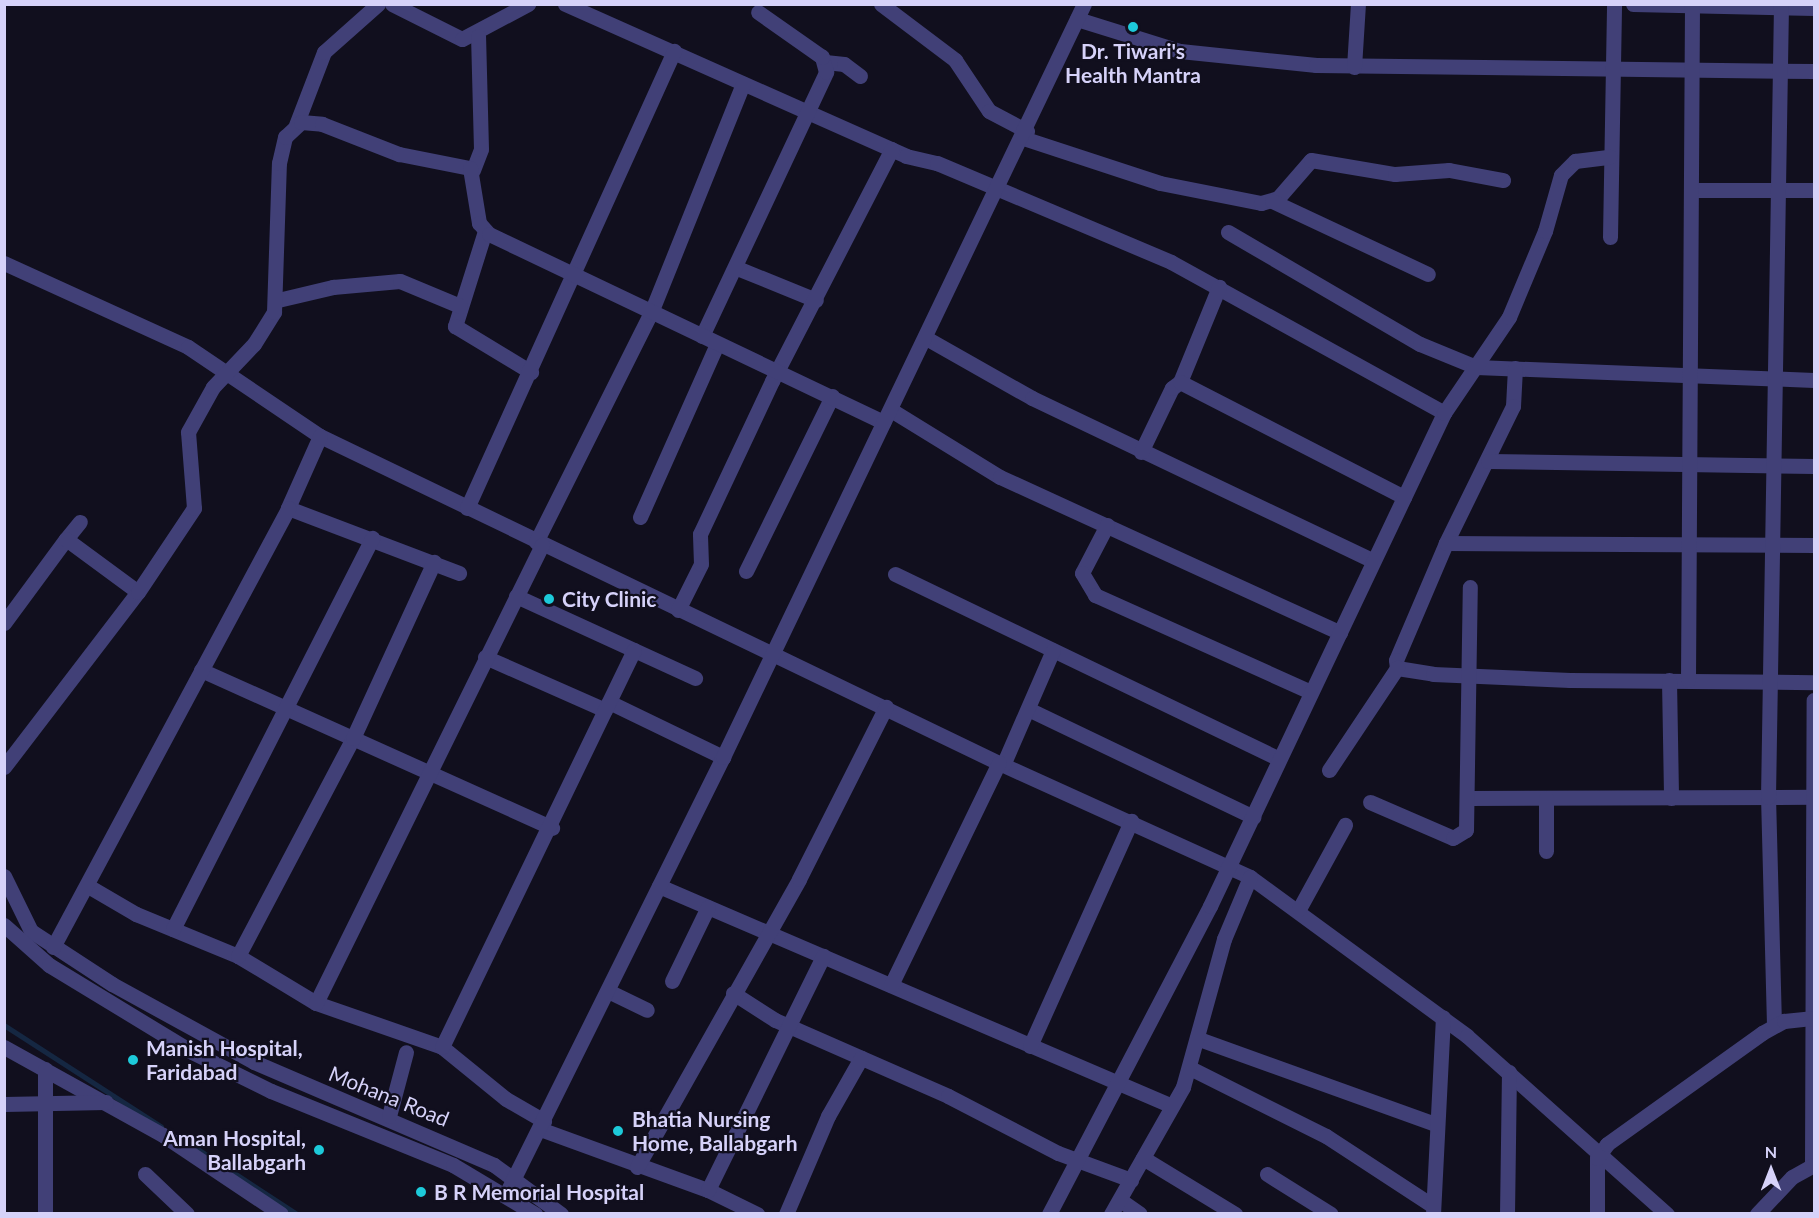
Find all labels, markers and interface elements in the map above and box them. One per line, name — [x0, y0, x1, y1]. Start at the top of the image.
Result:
marker: Dr. Tiwari's Health Mantra — [1124, 18, 1142, 36]
place label: Dr. Tiwari's Health Mantra — [1065, 38, 1201, 88]
place label: City Clinic — [562, 586, 657, 612]
marker: City Clinic — [540, 590, 558, 608]
place label: Manish Hospital, Faridabad — [146, 1035, 303, 1085]
marker: Manish Hospital, Faridabad — [124, 1051, 142, 1069]
street label: Mohana Road — [325, 1060, 453, 1132]
place label: Bhatia Nursing Home, Ballabgarh — [632, 1106, 797, 1156]
marker: Bhatia Nursing Home, Ballabgarh — [609, 1122, 627, 1140]
place label: Aman Hospital, Ballabgarh — [163, 1125, 306, 1175]
north arrow — [1741, 1140, 1801, 1200]
marker: Aman Hospital, Ballabgarh — [310, 1141, 328, 1159]
text: N — [1765, 1142, 1777, 1161]
place label: B R Memorial Hospital — [434, 1179, 644, 1205]
marker: B R Memorial Hospital — [412, 1183, 430, 1201]

